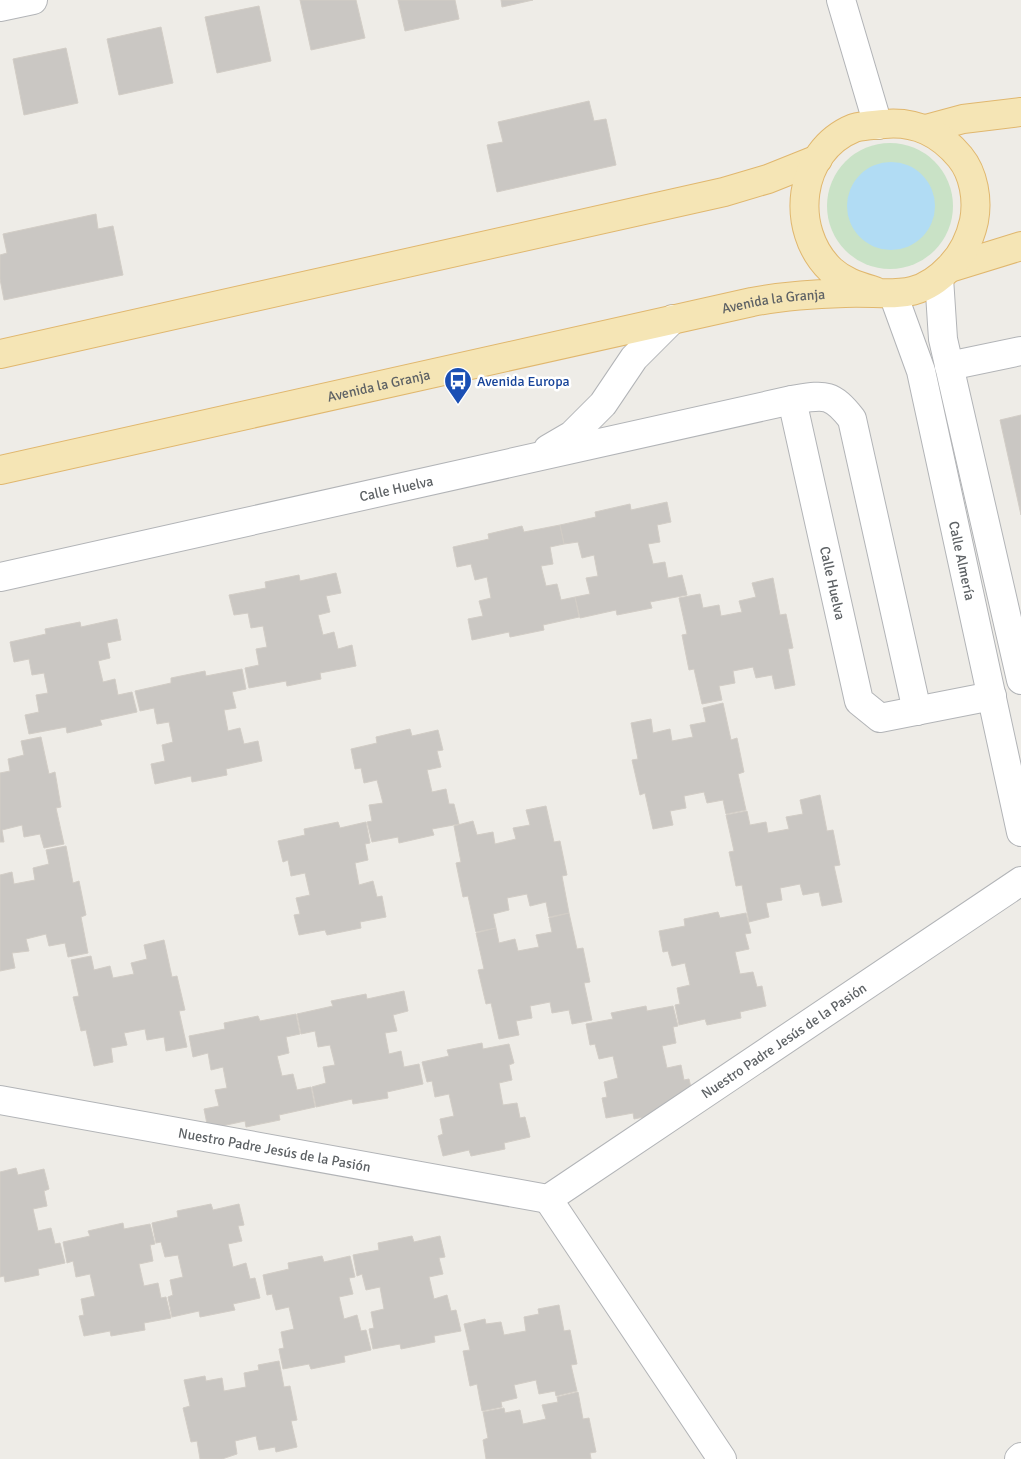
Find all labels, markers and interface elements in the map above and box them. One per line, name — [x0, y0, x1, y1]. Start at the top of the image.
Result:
street label: Avenida la Granja — [720, 286, 826, 318]
street label: Avenida la Granja — [326, 366, 432, 406]
bus stop icon: Avenida Europa — [443, 366, 473, 405]
place label: Avenida Europa — [477, 373, 570, 390]
street label: Calle Huelva — [358, 472, 435, 505]
street label: Calle Almería — [945, 520, 978, 602]
street label: Calle Huelva — [816, 545, 849, 622]
street label: Nuestro Padre Jesús de la Pasión — [698, 979, 870, 1102]
street label: Nuestro Padre Jesús de la Pasión — [177, 1124, 372, 1176]

